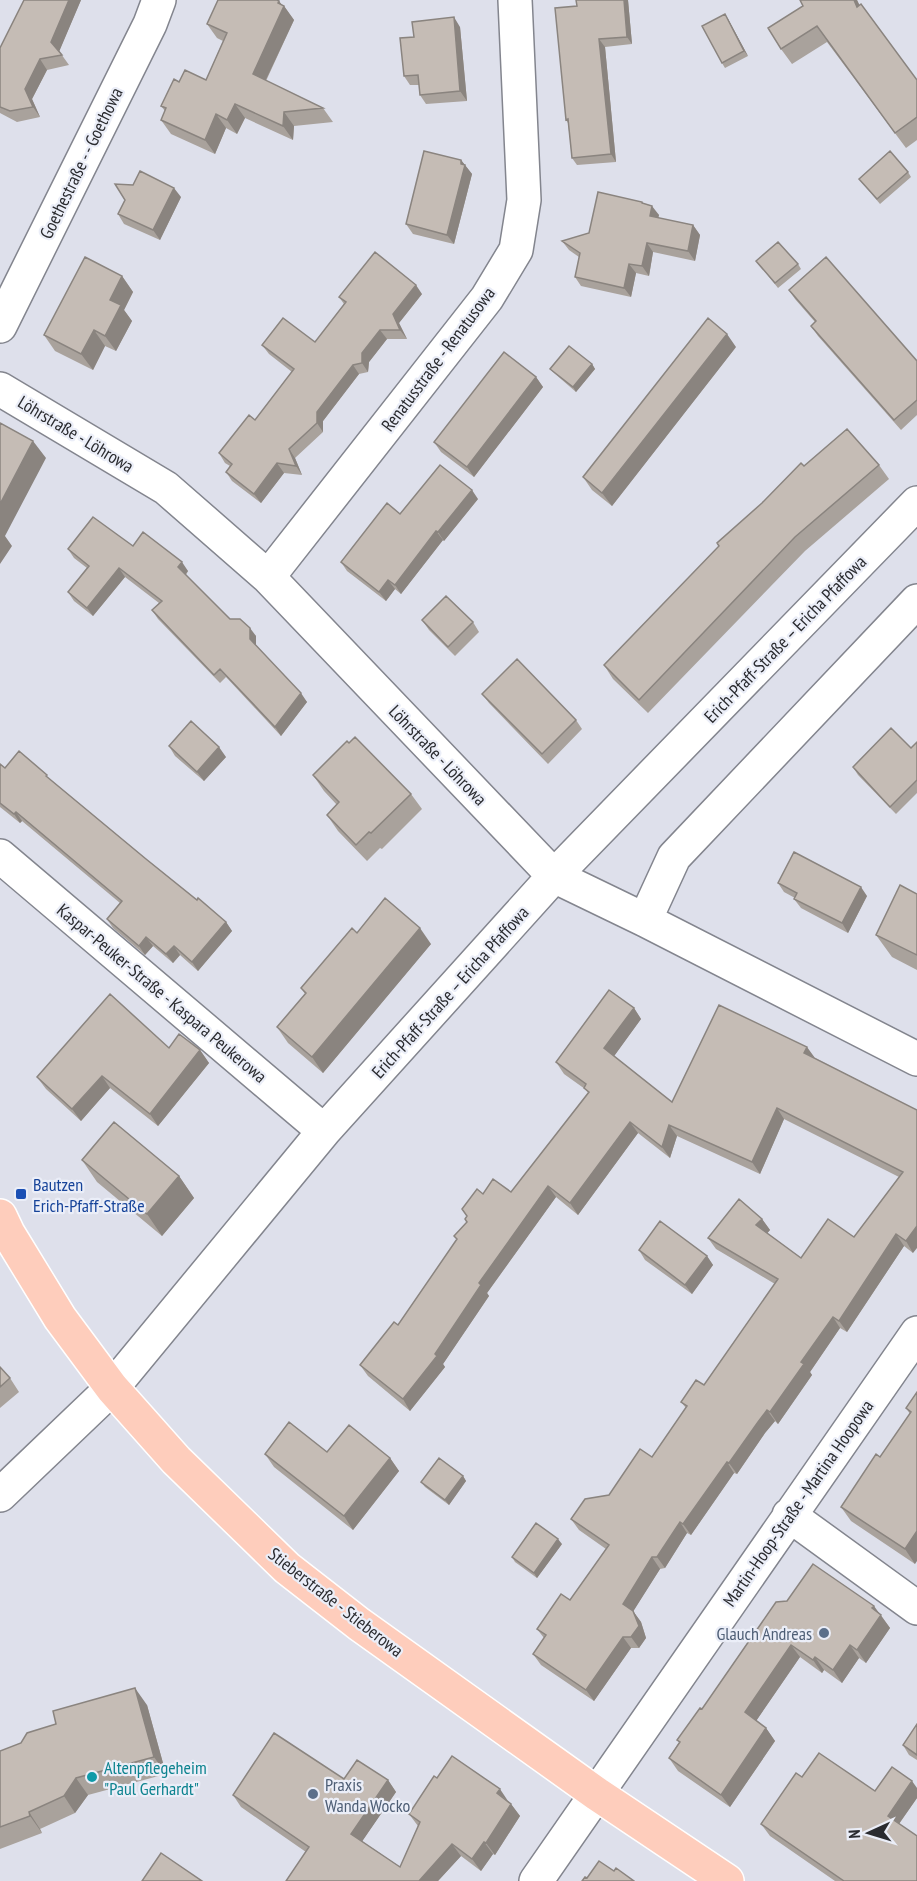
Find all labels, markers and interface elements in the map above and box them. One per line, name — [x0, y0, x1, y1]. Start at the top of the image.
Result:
street label: Goethestraße - - Goethowa — [34, 84, 128, 242]
street label: Renatusstraße - Renatusowa — [376, 282, 500, 436]
street label: Löhrstraße - Löhrowa — [14, 390, 138, 478]
street label: Erich-Pfaff-Straße – Ericha Pfaffowa — [699, 551, 871, 727]
street label: Löhrstraße - Löhrowa — [384, 700, 492, 810]
street label: Kaspar-Peuker-Straße - Kaspara Peukerowa — [52, 898, 272, 1088]
street label: Erich-Pfaff-Straße – Ericha Pfaffowa — [367, 901, 533, 1083]
place label: Bautzen Erich-Pfaff-Straße — [33, 1173, 145, 1217]
marker: Bautzen Erich-Pfaff-Straße — [14, 1187, 28, 1201]
street label: Martin-Hoop-Straße - Martina Hoopowa — [718, 1395, 878, 1611]
street label: Stieberstraße - Stieberowa — [264, 1542, 408, 1662]
place label: Glauch Andreas — [716, 1622, 812, 1645]
marker: Glauch Andreas — [817, 1626, 831, 1640]
place label: Altenpflegeheim "Paul Gerhardt" — [104, 1756, 207, 1800]
marker: Altenpflegeheim "Paul Gerhardt" — [85, 1770, 99, 1784]
place label: Praxis Wanda Wocko — [325, 1773, 411, 1817]
marker: Praxis Wanda Wocko — [306, 1787, 320, 1801]
north arrow — [839, 1803, 899, 1863]
text: N — [844, 1829, 864, 1839]

